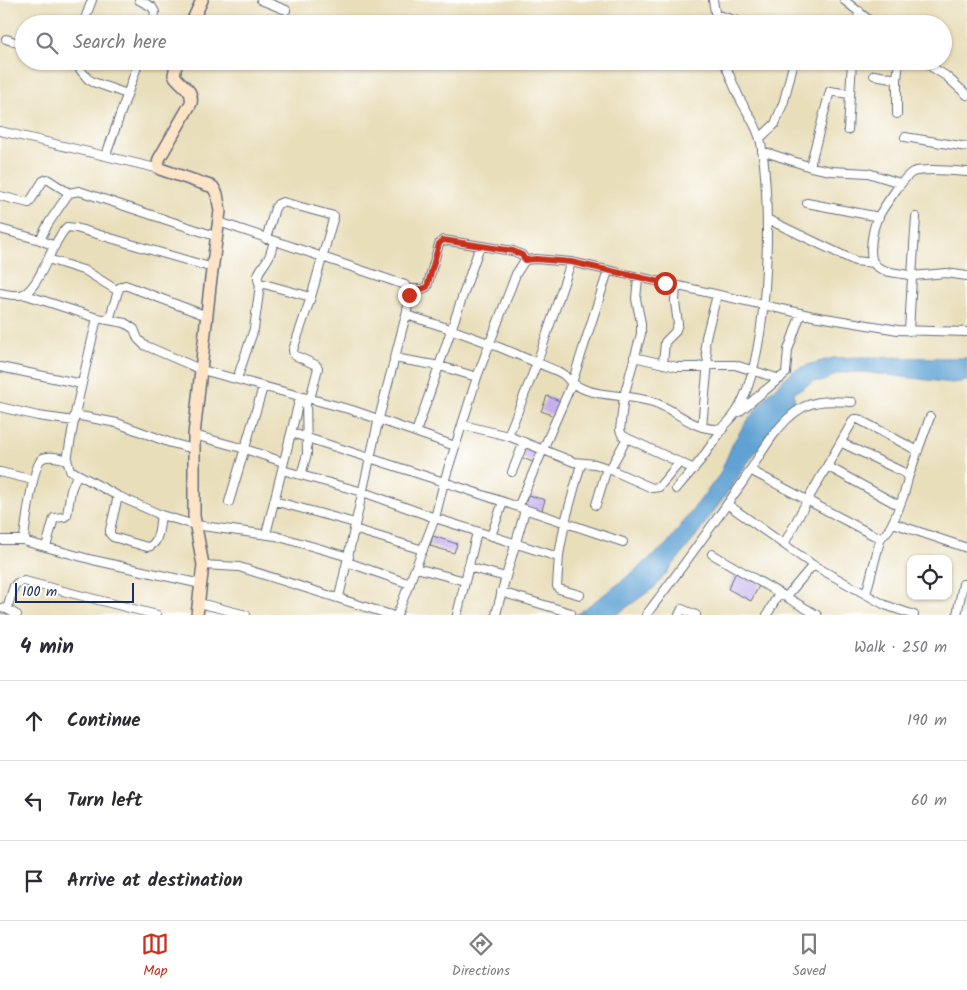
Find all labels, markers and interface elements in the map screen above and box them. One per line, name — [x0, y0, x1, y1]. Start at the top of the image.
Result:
search box — [15, 15, 952, 70]
text: Search here — [73, 28, 167, 58]
icon: search — [33, 29, 61, 57]
route start — [654, 272, 677, 295]
route end — [398, 284, 421, 307]
map controls — [907, 555, 952, 600]
button: locate — [907, 555, 952, 600]
scale bar — [15, 580, 134, 603]
text: 100 m — [22, 581, 57, 603]
text: 4 min — [20, 631, 74, 664]
text: Walk · 250 m — [854, 635, 947, 660]
text: Continue — [67, 706, 140, 736]
icon: ahead — [20, 707, 48, 735]
text: 190 m — [907, 708, 947, 733]
text: Turn left — [67, 786, 142, 816]
icon: left — [20, 787, 48, 815]
text: 60 m — [911, 788, 947, 813]
text: Arrive at destination — [67, 866, 243, 896]
icon: arrive — [20, 867, 48, 895]
tab: Map — [141, 930, 169, 982]
tab: Directions — [452, 930, 510, 982]
tab: Saved — [792, 930, 826, 982]

